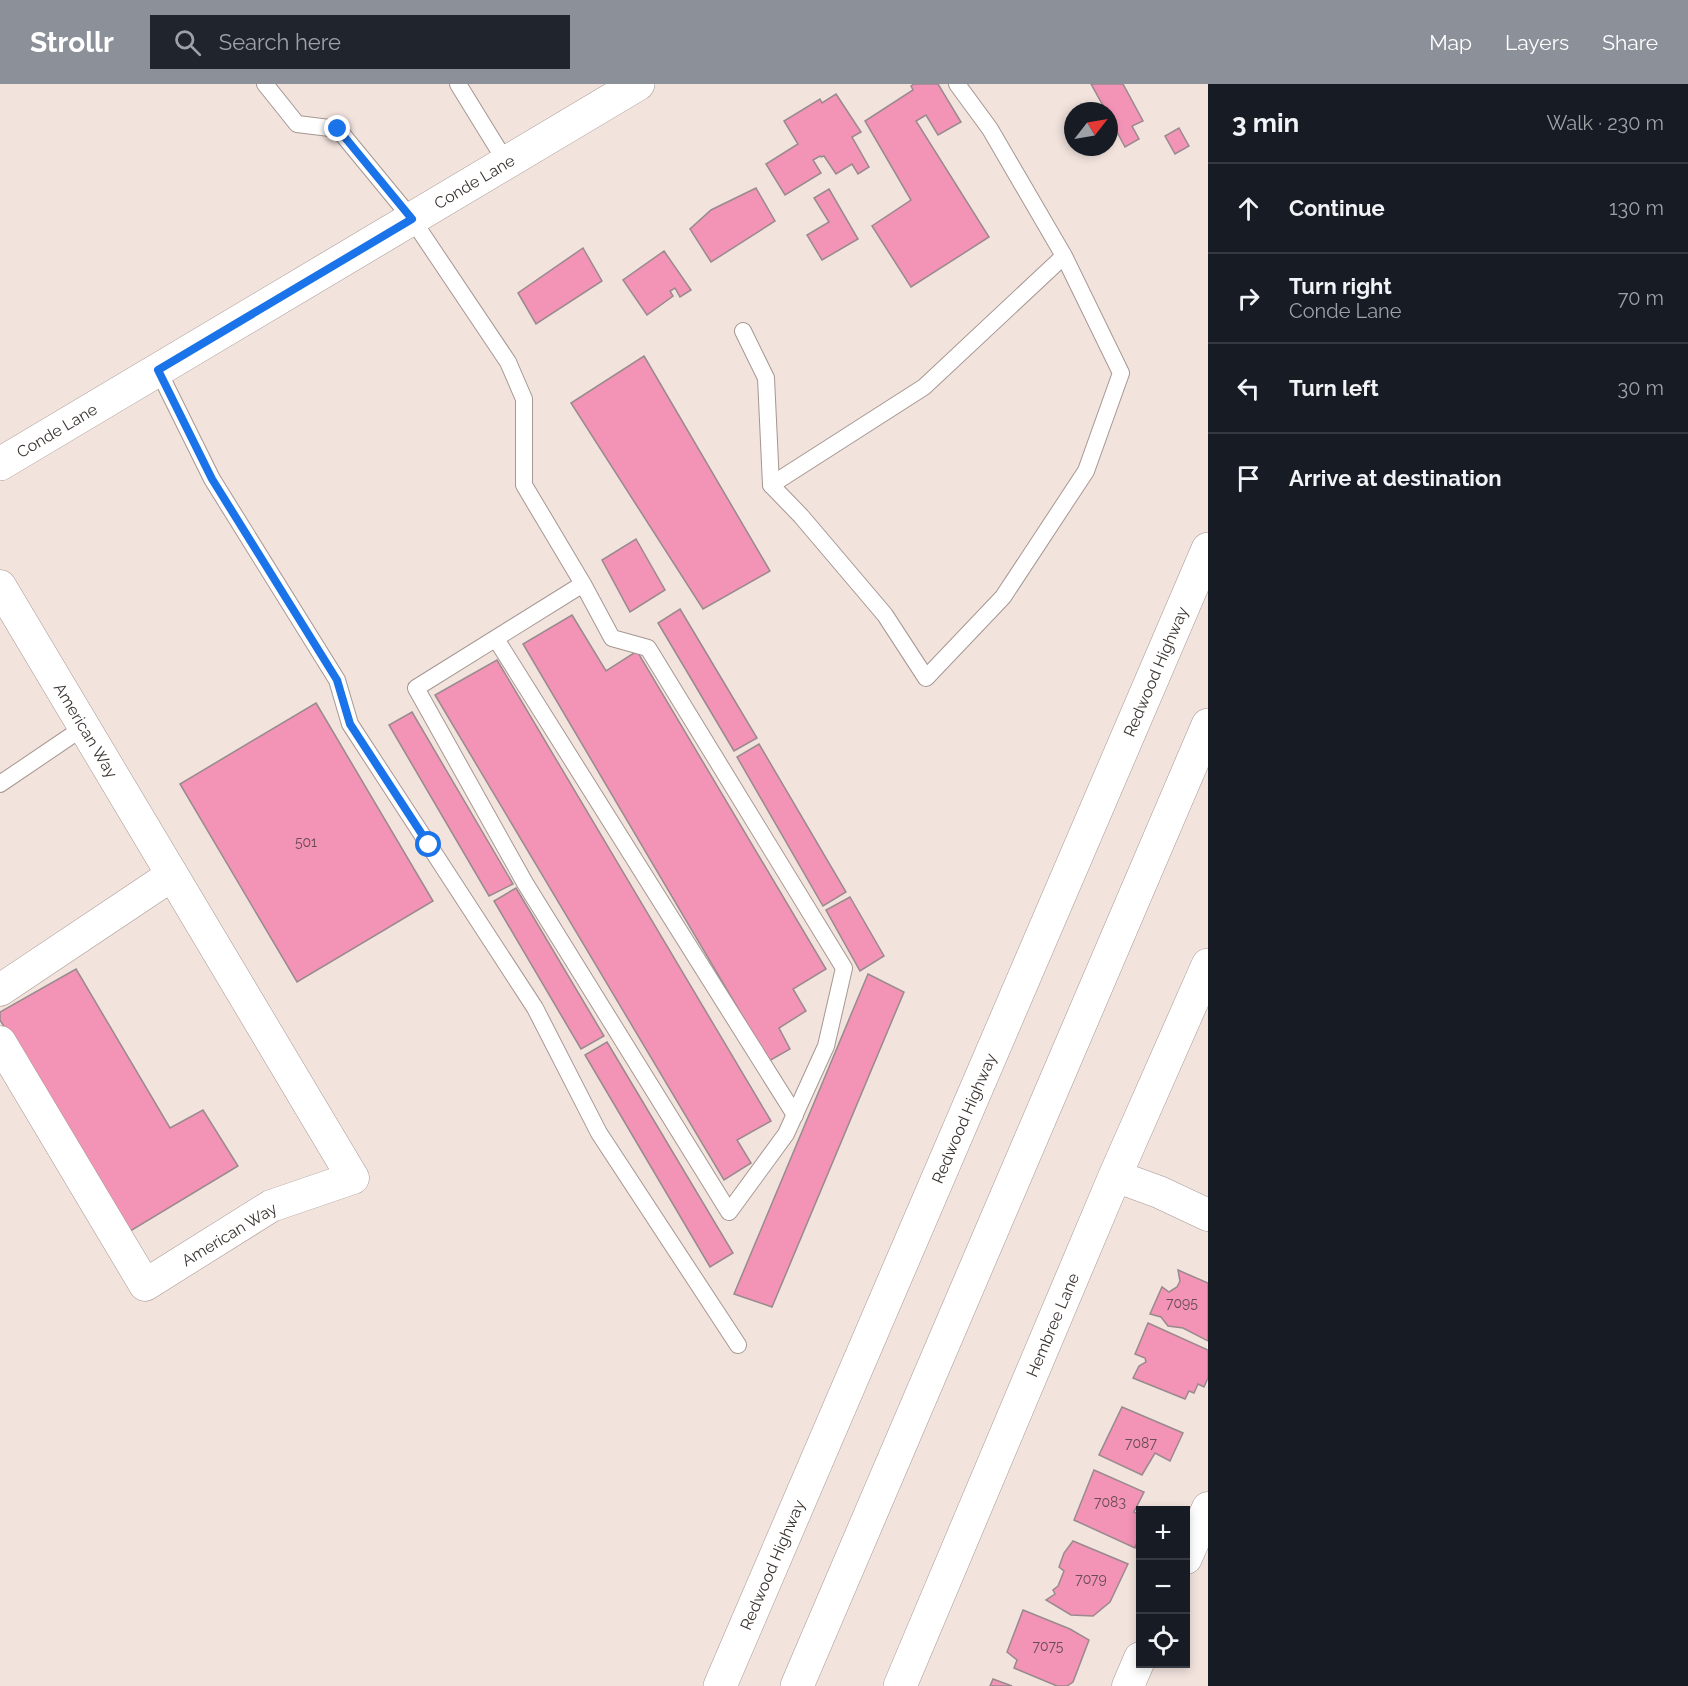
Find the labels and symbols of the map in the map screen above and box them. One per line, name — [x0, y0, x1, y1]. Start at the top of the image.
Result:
north arrow — [1064, 102, 1118, 156]
route end — [324, 115, 350, 141]
street label: Conde Lane — [431, 151, 518, 213]
street label: Conde Lane — [13, 399, 101, 462]
street label: Redwood Highway — [1120, 603, 1192, 740]
street label: American Way — [50, 680, 121, 782]
route start — [415, 831, 441, 857]
house number: 501 — [295, 834, 317, 850]
street label: Redwood Highway — [928, 1050, 1001, 1186]
street label: American Way — [178, 1198, 280, 1270]
street label: Hembree Lane — [1022, 1270, 1083, 1380]
house number: 7095 — [1166, 1295, 1198, 1311]
house number: 7087 — [1125, 1435, 1157, 1451]
house number: 7083 — [1094, 1494, 1126, 1510]
street label: Redwood Highway — [736, 1497, 809, 1633]
house number: 7079 — [1075, 1571, 1107, 1587]
house number: 7075 — [1033, 1638, 1064, 1654]

